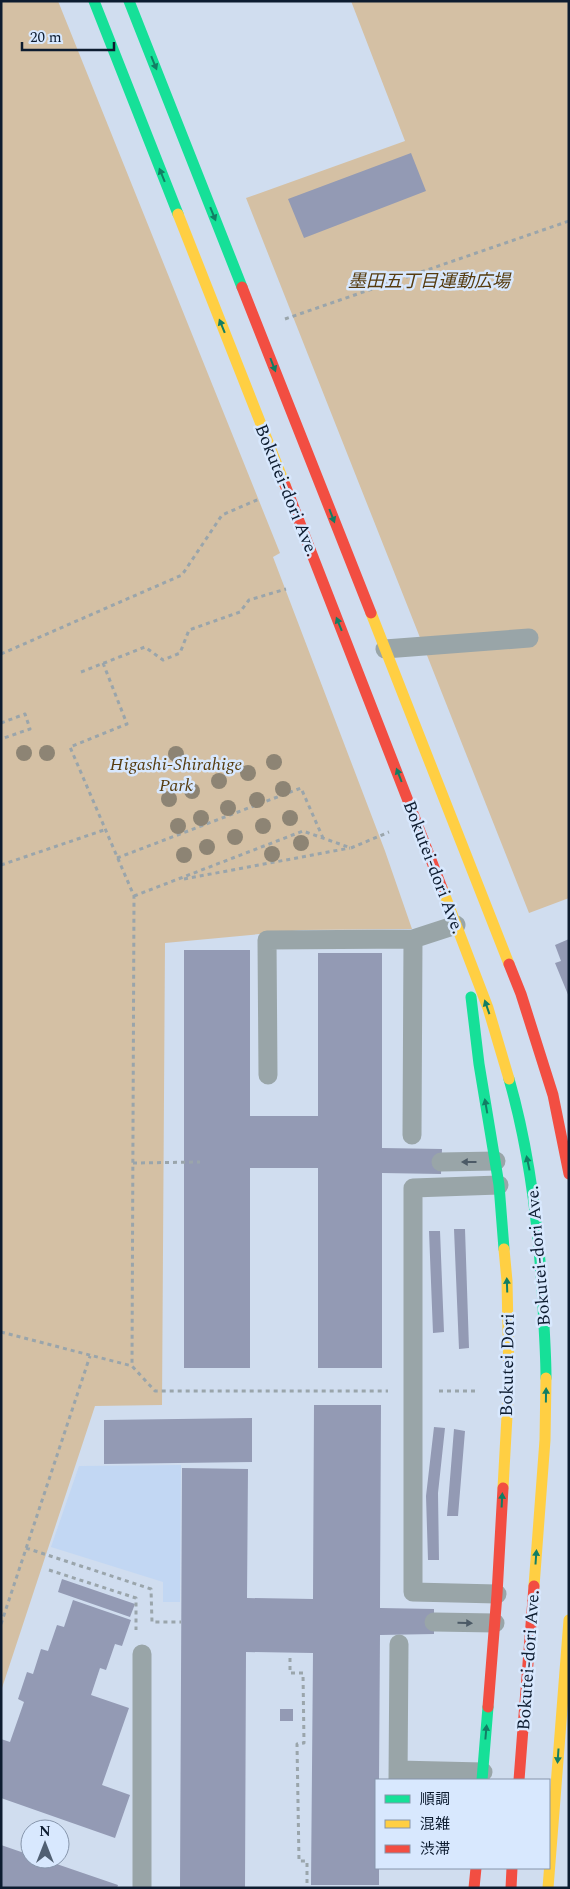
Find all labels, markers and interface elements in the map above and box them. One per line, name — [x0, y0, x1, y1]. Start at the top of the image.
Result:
scale bar — [22, 20, 115, 52]
text: 20 m — [30, 26, 62, 49]
one-way arrow — [150, 56, 158, 70]
one-way arrow — [158, 168, 166, 182]
one-way arrow — [209, 207, 217, 222]
park label: 墨田五丁目運動広場 — [348, 268, 512, 295]
one-way arrow — [218, 318, 226, 333]
one-way arrow — [269, 358, 277, 373]
street label: Bokutei-dori Ave. — [248, 420, 325, 561]
one-way arrow — [329, 509, 337, 524]
one-way arrow — [335, 616, 343, 631]
park label: Higashi-Shirahige Park — [110, 751, 242, 799]
one-way arrow — [395, 767, 403, 782]
street label: Bokutei-dori Ave. — [396, 797, 471, 938]
one-way arrow — [483, 999, 490, 1014]
one-way arrow — [482, 1098, 490, 1114]
one-way arrow — [524, 1156, 532, 1171]
one-way arrow — [460, 1158, 476, 1166]
street label: Bokutei-dori Ave. — [519, 1185, 558, 1327]
one-way arrow — [503, 1277, 511, 1293]
street label: Bokutei Dori — [493, 1313, 522, 1417]
one-way arrow — [542, 1387, 550, 1403]
one-way arrow — [498, 1491, 506, 1507]
one-way arrow — [532, 1549, 540, 1565]
street label: Bokutei-dori Ave. — [510, 1589, 547, 1731]
one-way arrow — [457, 1619, 473, 1627]
one-way arrow — [482, 1723, 490, 1739]
one-way arrow — [554, 1748, 562, 1764]
legend — [375, 1779, 550, 1869]
text: 順調 — [420, 1788, 450, 1811]
text: 混雑 — [420, 1813, 450, 1836]
north arrow — [20, 1819, 70, 1869]
text: N — [39, 1821, 51, 1842]
text: 渋滞 — [420, 1838, 450, 1861]

